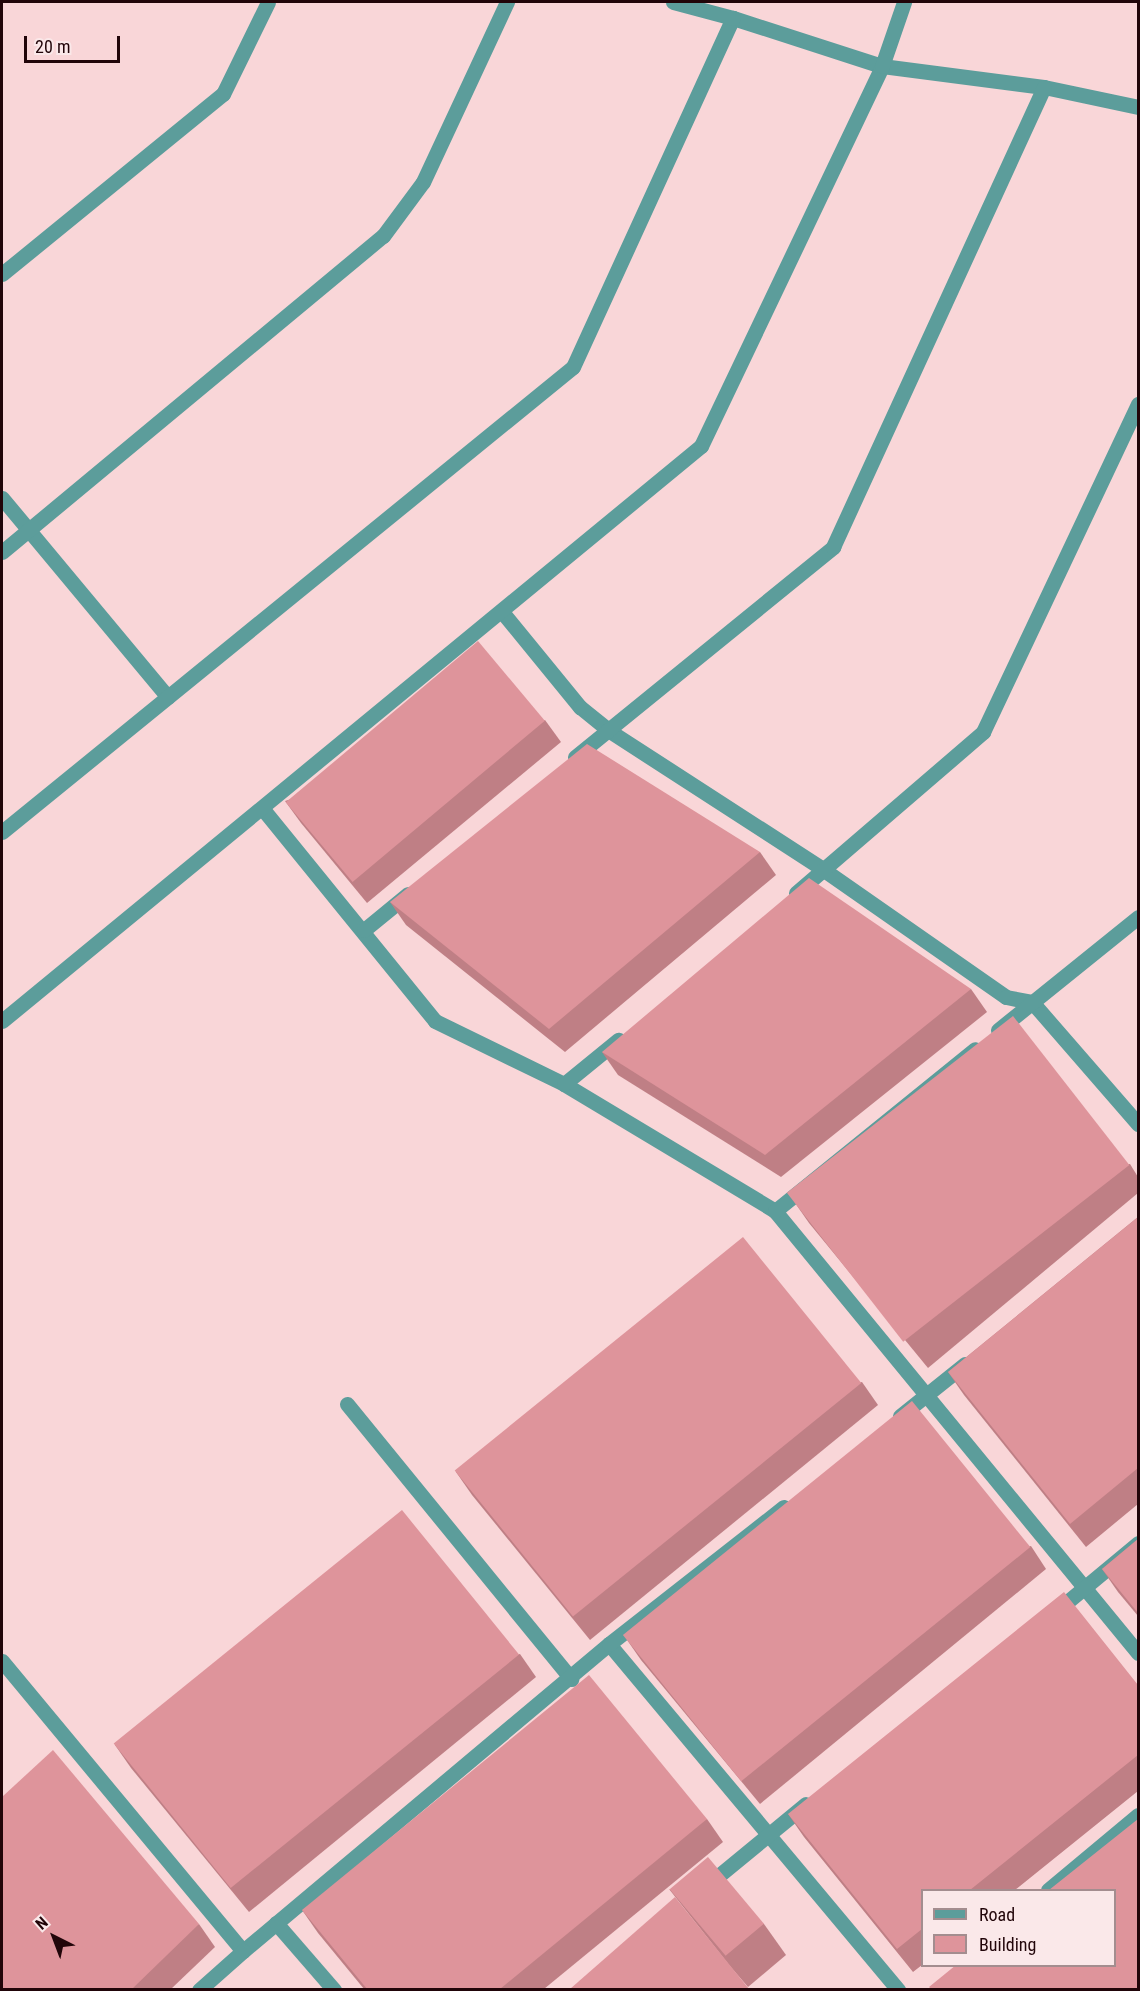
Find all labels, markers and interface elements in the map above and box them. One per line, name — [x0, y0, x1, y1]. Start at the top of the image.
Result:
scale bar — [27, 24, 123, 62]
text: 20 m — [35, 36, 70, 57]
legend — [921, 1889, 1116, 1967]
text: Road — [979, 1904, 1015, 1925]
north arrow — [24, 1907, 84, 1967]
text: N — [32, 1913, 52, 1934]
text: Building — [979, 1934, 1036, 1955]

